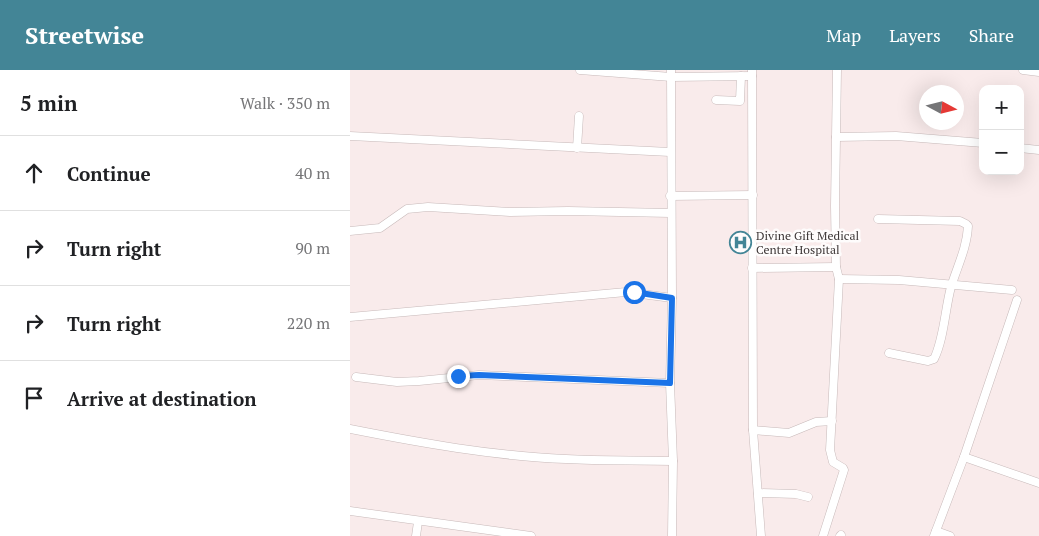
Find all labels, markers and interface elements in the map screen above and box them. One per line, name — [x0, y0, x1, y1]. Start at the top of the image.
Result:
text: Streetwise — [25, 19, 144, 51]
text: Map — [826, 23, 861, 47]
text: Layers — [889, 23, 941, 47]
text: Share — [969, 23, 1014, 47]
north arrow — [919, 85, 964, 130]
map controls — [979, 85, 1024, 175]
button: + — [979, 85, 1024, 130]
text: 5 min — [20, 89, 77, 117]
text: Walk · 350 m — [240, 92, 330, 114]
button: − — [979, 130, 1024, 175]
icon: ahead — [20, 159, 48, 187]
text: Continue — [67, 161, 151, 186]
text: 40 m — [295, 162, 330, 184]
place label: Divine Gift Medical Centre Hospital — [756, 228, 859, 257]
hospital icon: Divine Gift Medical Centre Hospital — [728, 231, 752, 255]
icon: right — [20, 234, 48, 262]
text: Turn right — [67, 236, 161, 261]
text: 90 m — [295, 237, 330, 259]
route start — [623, 281, 646, 304]
icon: right — [20, 309, 48, 337]
text: Turn right — [67, 311, 161, 336]
text: 220 m — [287, 312, 330, 334]
route end — [447, 365, 470, 388]
icon: arrive — [20, 384, 48, 412]
text: Arrive at destination — [67, 386, 256, 411]

